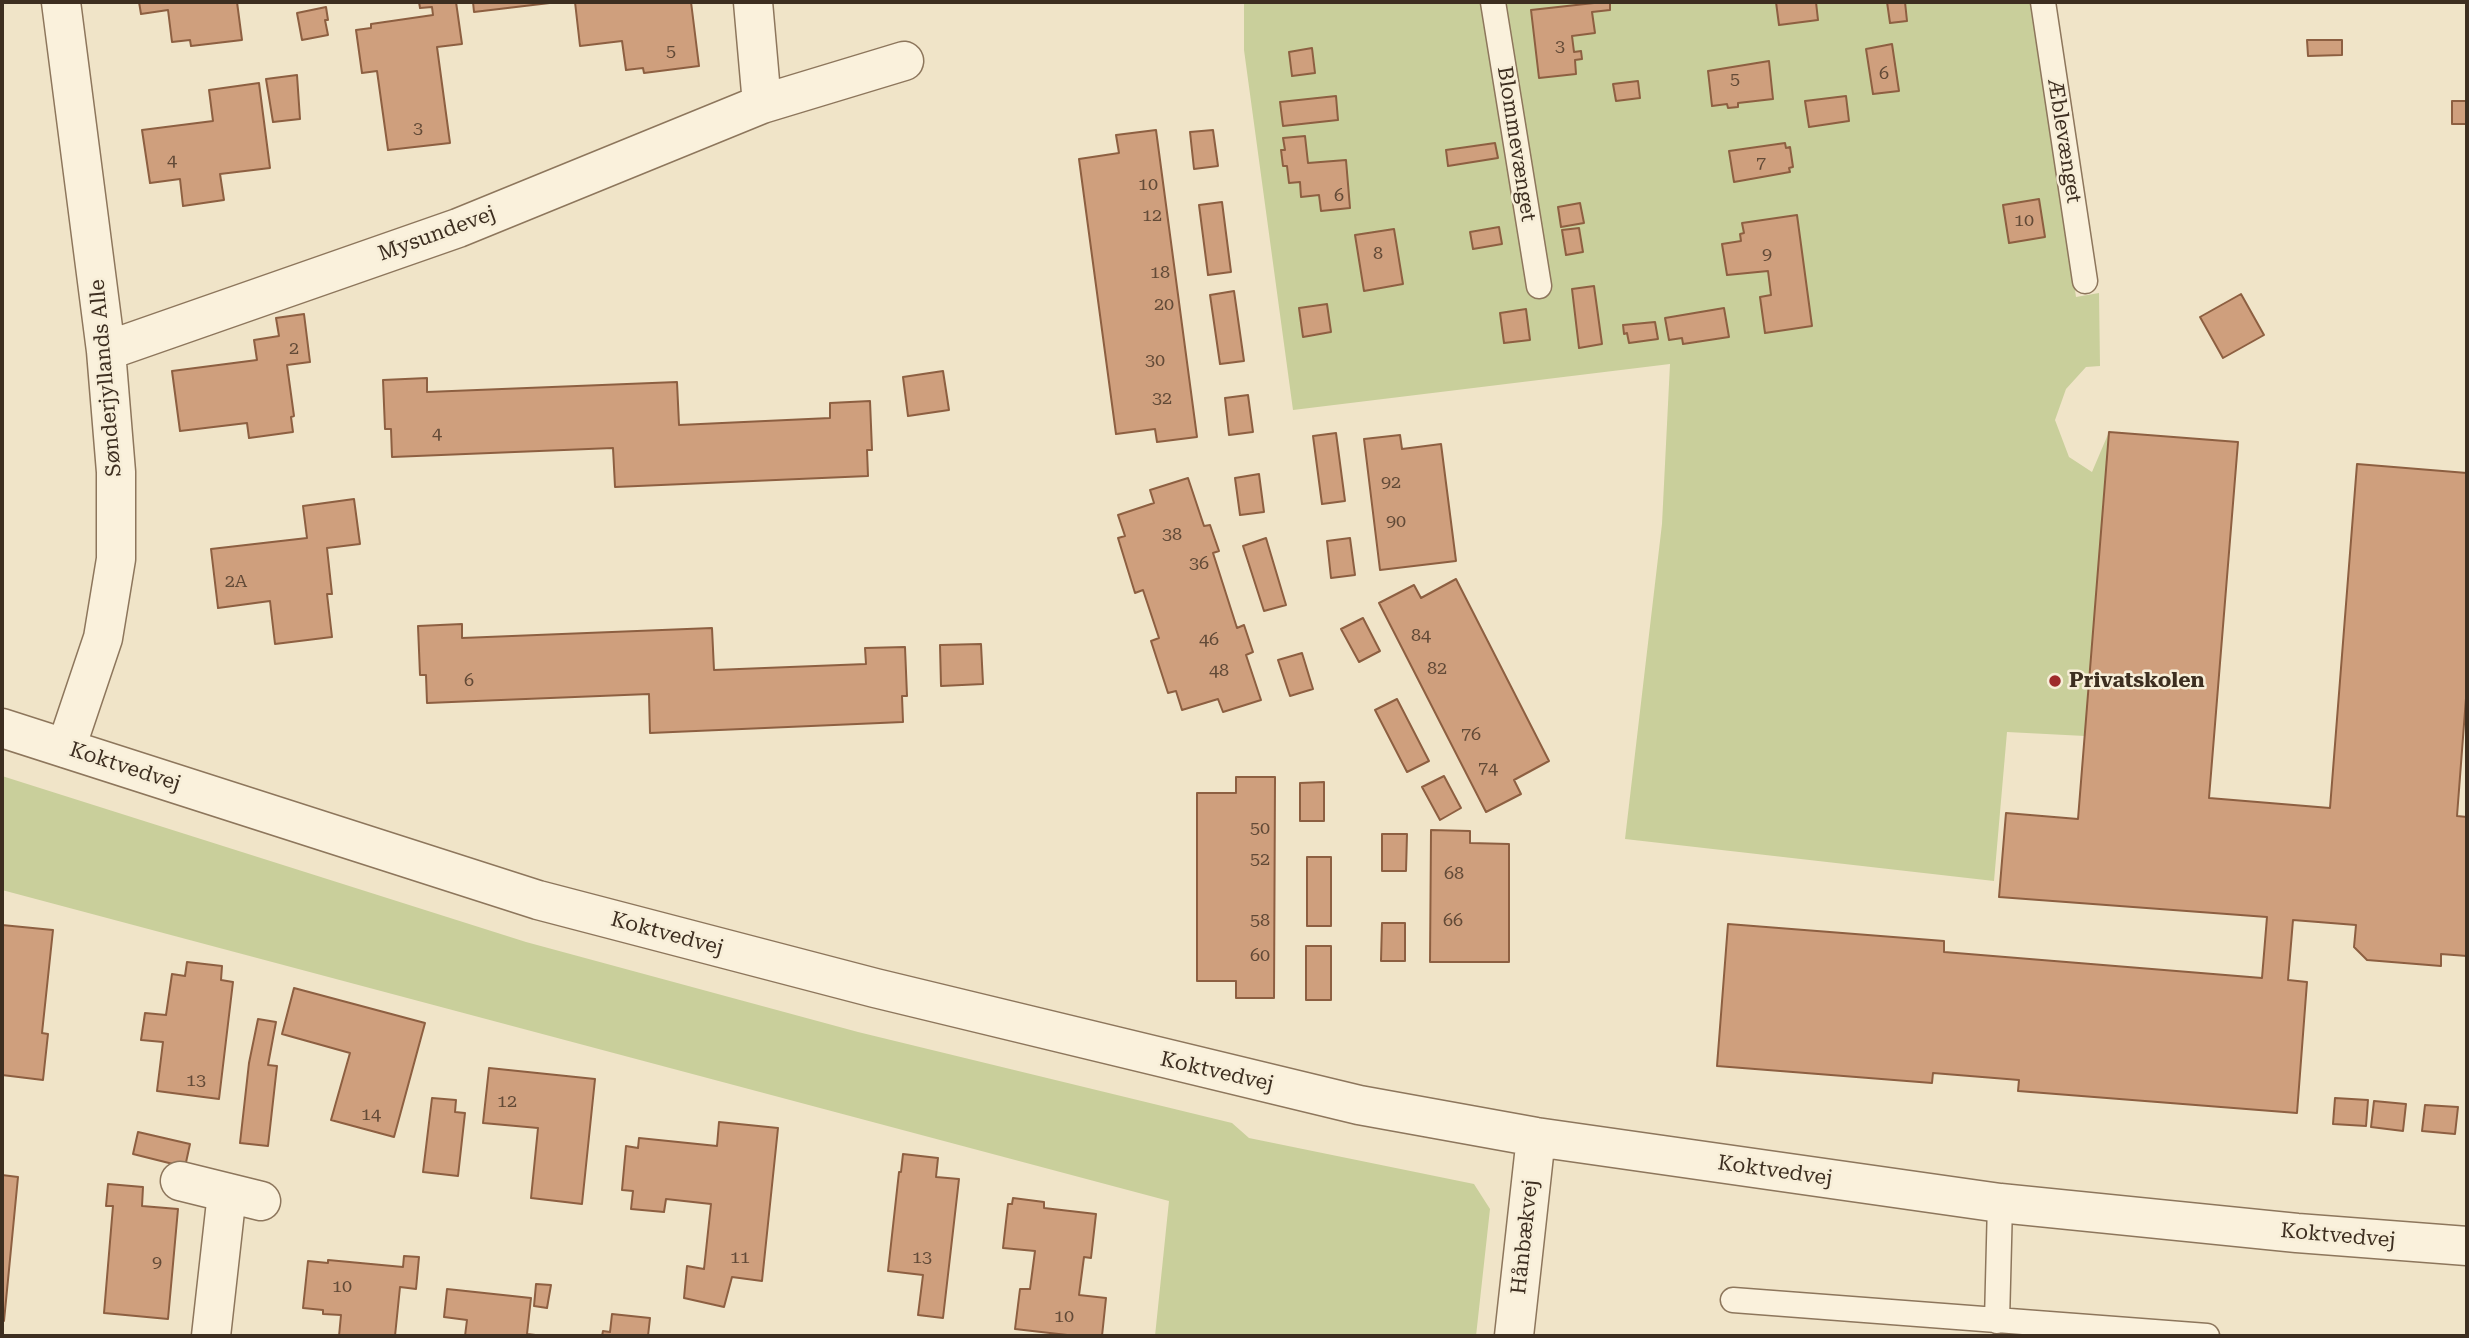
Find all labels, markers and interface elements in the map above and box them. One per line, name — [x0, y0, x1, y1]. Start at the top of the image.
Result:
house number: 3 — [1555, 36, 1565, 58]
house number: 5 — [666, 41, 676, 63]
house number: 6 — [1879, 63, 1889, 85]
street label: Blommevænget — [1491, 65, 1541, 223]
house number: 5 — [1730, 69, 1740, 91]
street label: Æblevænget — [2042, 77, 2086, 205]
house number: 3 — [413, 118, 423, 140]
house number: 4 — [167, 150, 177, 172]
house number: 7 — [1756, 153, 1766, 175]
house number: 10 — [1138, 174, 1158, 196]
house number: 6 — [1334, 185, 1344, 207]
street label: Mysundevej — [375, 201, 499, 267]
house number: 12 — [1142, 205, 1162, 227]
house number: 10 — [2014, 210, 2034, 232]
house number: 8 — [1373, 243, 1383, 265]
house number: 9 — [1762, 244, 1772, 266]
house number: 18 — [1150, 262, 1170, 284]
street label: Sønderjyllands Alle — [85, 278, 127, 478]
house number: 20 — [1154, 294, 1174, 316]
house number: 2 — [289, 338, 299, 360]
house number: 30 — [1145, 350, 1165, 372]
house number: 32 — [1152, 388, 1172, 410]
house number: 4 — [432, 423, 442, 445]
house number: 92 — [1381, 472, 1401, 494]
house number: 90 — [1386, 511, 1406, 533]
house number: 38 — [1162, 524, 1182, 546]
house number: 36 — [1189, 553, 1209, 575]
house number: 2A — [225, 571, 247, 593]
house number: 84 — [1411, 625, 1431, 647]
house number: 46 — [1199, 629, 1219, 651]
house number: 82 — [1427, 658, 1447, 680]
house number: 48 — [1209, 660, 1229, 682]
place label: Privatskolen — [2069, 668, 2205, 694]
house number: 6 — [464, 670, 474, 692]
marker: Privatskolen — [2047, 673, 2063, 689]
house number: 76 — [1461, 724, 1481, 746]
street label: Koktvedvej — [66, 737, 184, 797]
house number: 74 — [1478, 758, 1498, 780]
house number: 50 — [1250, 818, 1270, 840]
house number: 52 — [1250, 849, 1270, 871]
house number: 68 — [1444, 863, 1464, 885]
street label: Koktvedvej — [608, 907, 726, 961]
house number: 58 — [1250, 910, 1270, 932]
house number: 66 — [1443, 910, 1463, 932]
house number: 60 — [1250, 945, 1270, 967]
street label: Koktvedvej — [1158, 1047, 1276, 1097]
house number: 13 — [186, 1070, 206, 1092]
house number: 12 — [497, 1091, 517, 1113]
house number: 14 — [361, 1104, 381, 1126]
street label: Koktvedvej — [1716, 1150, 1834, 1192]
street label: Hånbækvej — [1506, 1178, 1544, 1296]
street label: Koktvedvej — [2279, 1218, 2397, 1254]
house number: 11 — [730, 1247, 750, 1269]
house number: 13 — [912, 1247, 932, 1269]
house number: 9 — [152, 1252, 162, 1274]
house number: 10 — [332, 1276, 352, 1298]
house number: 10 — [1054, 1306, 1074, 1328]

